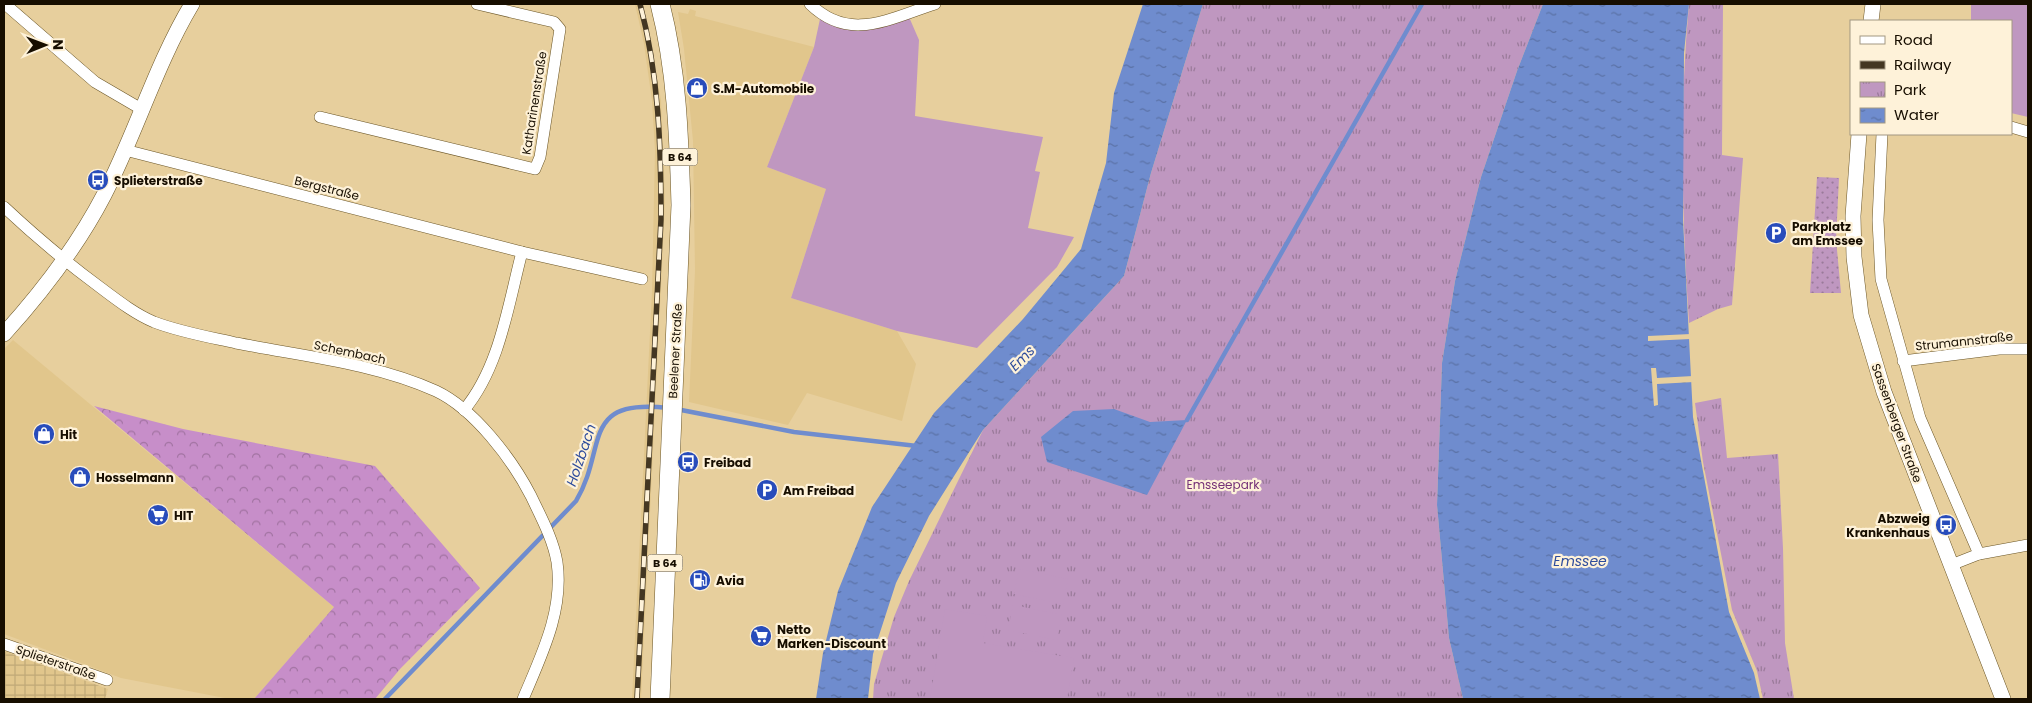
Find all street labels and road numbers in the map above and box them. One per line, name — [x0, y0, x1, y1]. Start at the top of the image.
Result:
street label: Katharinenstraße — [517, 50, 551, 156]
road number: B 64 — [662, 148, 698, 166]
street label: Bergstraße — [293, 172, 361, 204]
street label: Beelener Straße — [664, 303, 686, 399]
street label: Strumannstraße — [1914, 327, 2014, 355]
street label: Schembach — [313, 336, 387, 368]
street label: Sassenberger Straße — [1868, 361, 1926, 485]
road number: B 64 — [648, 554, 682, 572]
street label: Splieterstraße — [14, 640, 98, 684]

